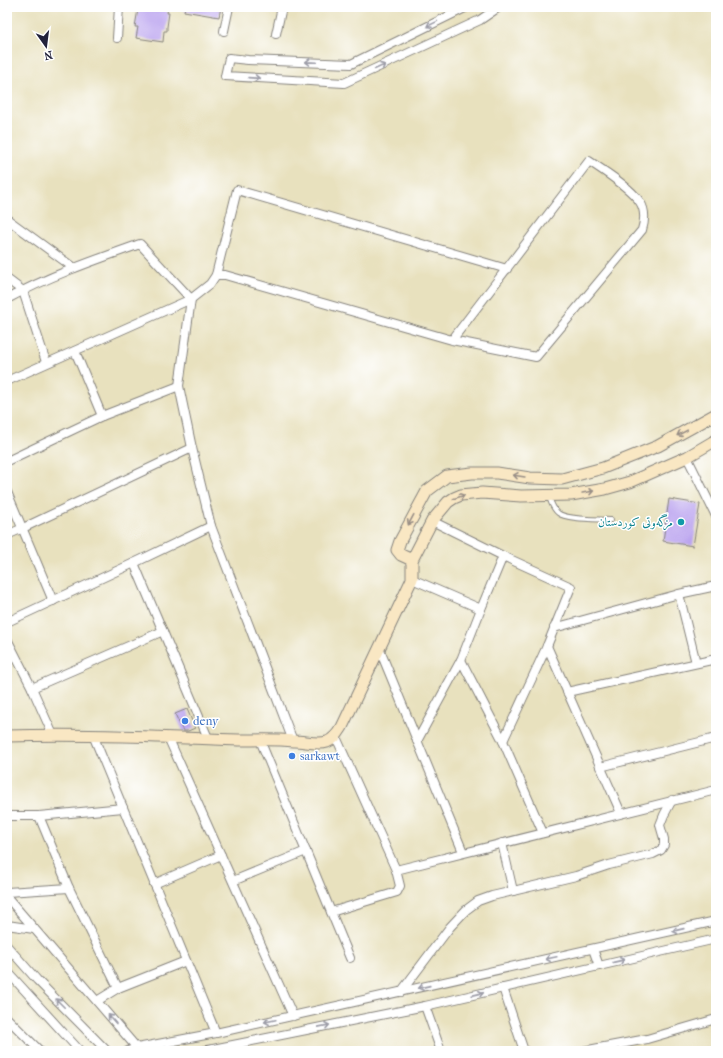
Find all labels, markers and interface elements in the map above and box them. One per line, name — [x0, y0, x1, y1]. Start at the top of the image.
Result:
one-way arrow — [426, 21, 438, 28]
north arrow — [26, 26, 66, 66]
text: N — [42, 48, 54, 63]
one-way arrow — [305, 59, 318, 66]
one-way arrow — [374, 63, 386, 70]
one-way arrow — [247, 74, 260, 81]
one-way arrow — [676, 430, 688, 437]
one-way arrow — [513, 472, 526, 480]
one-way arrow — [581, 488, 594, 496]
one-way arrow — [452, 493, 465, 500]
one-way arrow — [407, 513, 415, 525]
place label: مزگەوتی کوردستان — [598, 513, 673, 531]
marker: مزگەوتی کوردستان — [676, 517, 686, 527]
place label: deny — [193, 714, 219, 728]
marker: deny — [180, 716, 190, 726]
place label: sarkawt — [300, 749, 340, 763]
marker: sarkawt — [287, 751, 297, 761]
one-way arrow — [672, 926, 685, 934]
one-way arrow — [545, 955, 558, 963]
one-way arrow — [612, 957, 625, 965]
one-way arrow — [418, 983, 431, 991]
one-way arrow — [472, 989, 485, 997]
one-way arrow — [55, 998, 65, 1008]
one-way arrow — [107, 1013, 116, 1024]
one-way arrow — [264, 1018, 277, 1026]
one-way arrow — [317, 1022, 330, 1030]

